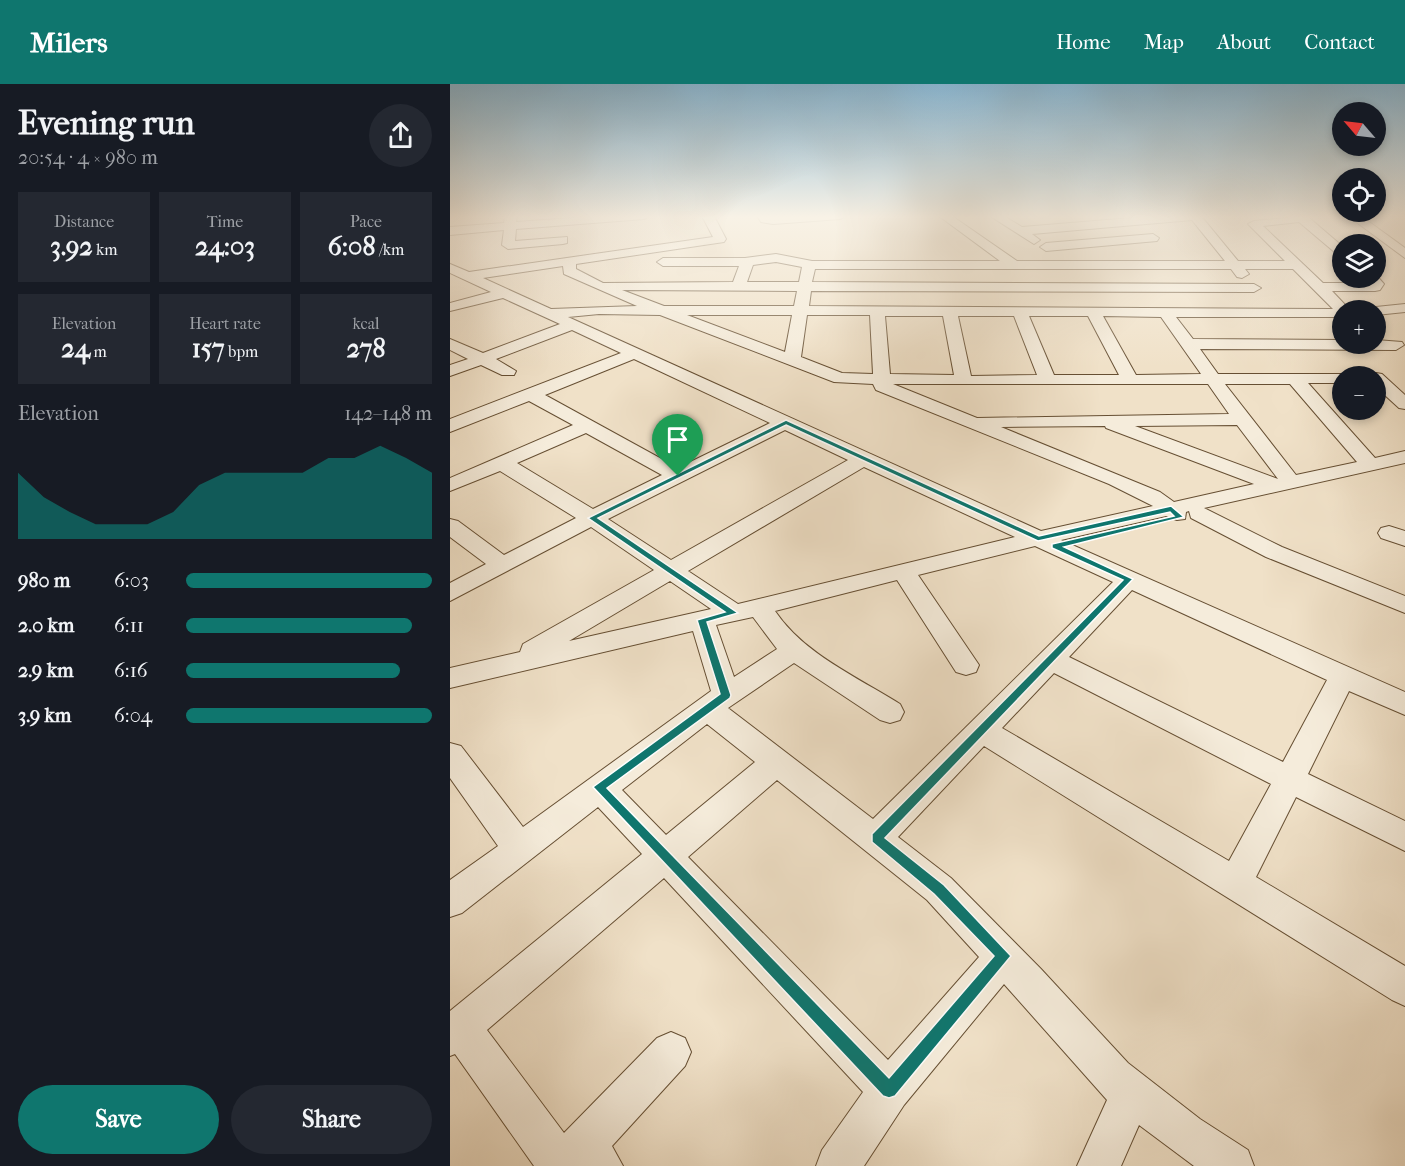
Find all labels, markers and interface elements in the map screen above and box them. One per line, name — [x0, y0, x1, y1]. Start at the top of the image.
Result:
text: Milers — [30, 26, 108, 59]
text: Home — [1056, 30, 1111, 54]
text: Map — [1144, 30, 1184, 54]
text: About — [1217, 30, 1271, 54]
text: Contact — [1304, 30, 1375, 54]
north arrow — [1332, 102, 1386, 156]
map controls — [1332, 102, 1386, 420]
text: Evening run — [18, 104, 195, 143]
button: share — [369, 104, 432, 167]
text: 20:54 · 4 × 980 m — [18, 146, 158, 169]
button: locate — [1332, 168, 1386, 222]
text: Distance — [54, 212, 114, 231]
text: Time — [207, 212, 243, 231]
text: Pace — [350, 212, 382, 231]
text: 3.92 — [50, 231, 93, 262]
text: 24:03 — [195, 231, 255, 262]
text: 6:08 — [328, 231, 375, 262]
button: layers — [1332, 234, 1386, 288]
text: km — [93, 240, 118, 259]
text: /km — [375, 240, 404, 259]
button: + — [1332, 300, 1386, 354]
text: Elevation — [52, 314, 116, 333]
text: Heart rate — [189, 314, 261, 333]
text: kcal — [353, 314, 379, 333]
text: 24 — [61, 333, 90, 364]
text: 157 — [192, 333, 225, 364]
text: 278 — [347, 333, 385, 364]
text: m — [90, 342, 107, 361]
text: bpm — [225, 342, 258, 361]
button: − — [1332, 366, 1386, 420]
text: Elevation — [18, 402, 99, 425]
text: 142–148 m — [344, 402, 432, 425]
pin — [652, 414, 703, 476]
icon: arrive — [661, 423, 694, 456]
text: 980 m — [18, 569, 71, 592]
text: 6:03 — [114, 569, 149, 592]
text: 2.0 km — [18, 614, 74, 637]
text: 6:11 — [114, 614, 144, 637]
text: 2.9 km — [18, 659, 74, 682]
text: 6:16 — [114, 659, 148, 682]
text: 3.9 km — [18, 704, 72, 727]
text: 6:04 — [114, 704, 152, 727]
button: Save — [18, 1085, 219, 1154]
button: Share — [231, 1085, 432, 1154]

